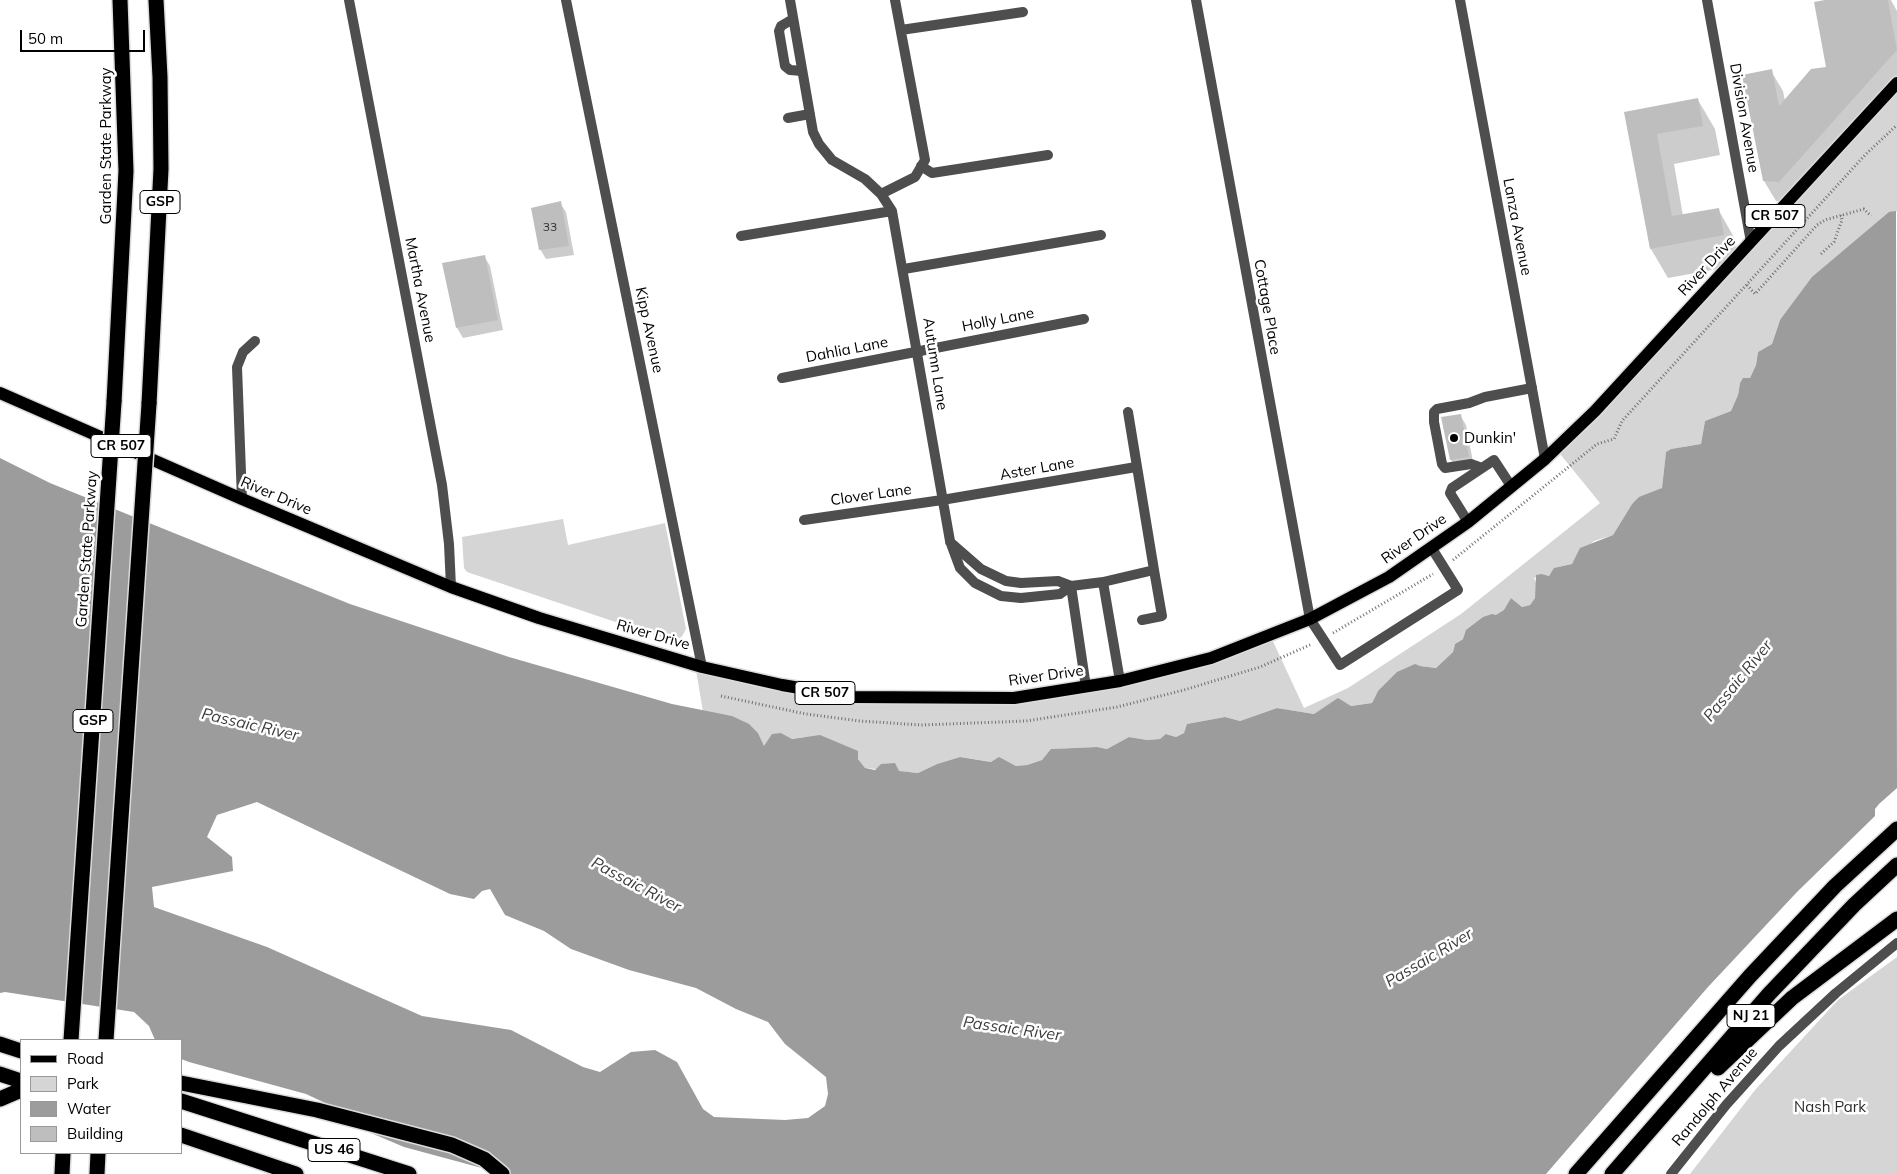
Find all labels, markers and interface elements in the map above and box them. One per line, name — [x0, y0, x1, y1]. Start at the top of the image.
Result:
scale bar — [22, 20, 148, 52]
text: 50 m — [28, 29, 63, 48]
street label: Division Avenue — [1726, 62, 1762, 174]
street label: Garden State Parkway — [97, 67, 115, 225]
street label: Lanza Avenue — [1499, 177, 1535, 277]
road number: GSP — [140, 190, 180, 213]
road number: CR 507 — [1745, 205, 1805, 228]
house number: 33 — [543, 220, 557, 234]
street label: River Drive — [1675, 232, 1739, 300]
street label: Martha Avenue — [401, 236, 439, 344]
street label: Cottage Place — [1250, 258, 1284, 356]
street label: Kipp Avenue — [631, 285, 667, 375]
street label: Holly Lane — [960, 304, 1036, 336]
street label: Autumn Lane — [919, 316, 951, 412]
street label: Dahlia Lane — [804, 333, 890, 367]
place label: Dunkin' — [1464, 429, 1516, 447]
marker: Dunkin' — [1448, 432, 1460, 444]
road number: CR 507 — [91, 434, 151, 458]
street label: Aster Lane — [998, 454, 1076, 484]
street label: Garden State Parkway — [73, 470, 101, 628]
street label: River Drive — [238, 473, 314, 519]
street label: Clover Lane — [829, 480, 913, 510]
street label: River Drive — [1378, 510, 1450, 568]
street label: River Drive — [614, 616, 692, 654]
water label: Passaic River — [1699, 637, 1777, 725]
street label: River Drive — [1007, 662, 1085, 690]
road number: CR 507 — [795, 681, 855, 704]
water label: Passaic River — [200, 705, 300, 745]
road number: GSP — [73, 709, 113, 732]
water label: Passaic River — [588, 853, 684, 917]
water label: Passaic River — [1382, 924, 1476, 992]
road number: NJ 21 — [1727, 1004, 1775, 1028]
water label: Passaic River — [962, 1013, 1062, 1045]
legend — [20, 1039, 182, 1154]
street label: Randolph Avenue — [1668, 1044, 1762, 1150]
text: Road — [67, 1049, 104, 1068]
text: Park — [67, 1074, 99, 1093]
park label: Nash Park — [1794, 1098, 1866, 1116]
text: Water — [67, 1099, 111, 1118]
text: Building — [67, 1124, 123, 1143]
road number: US 46 — [308, 1138, 360, 1162]

